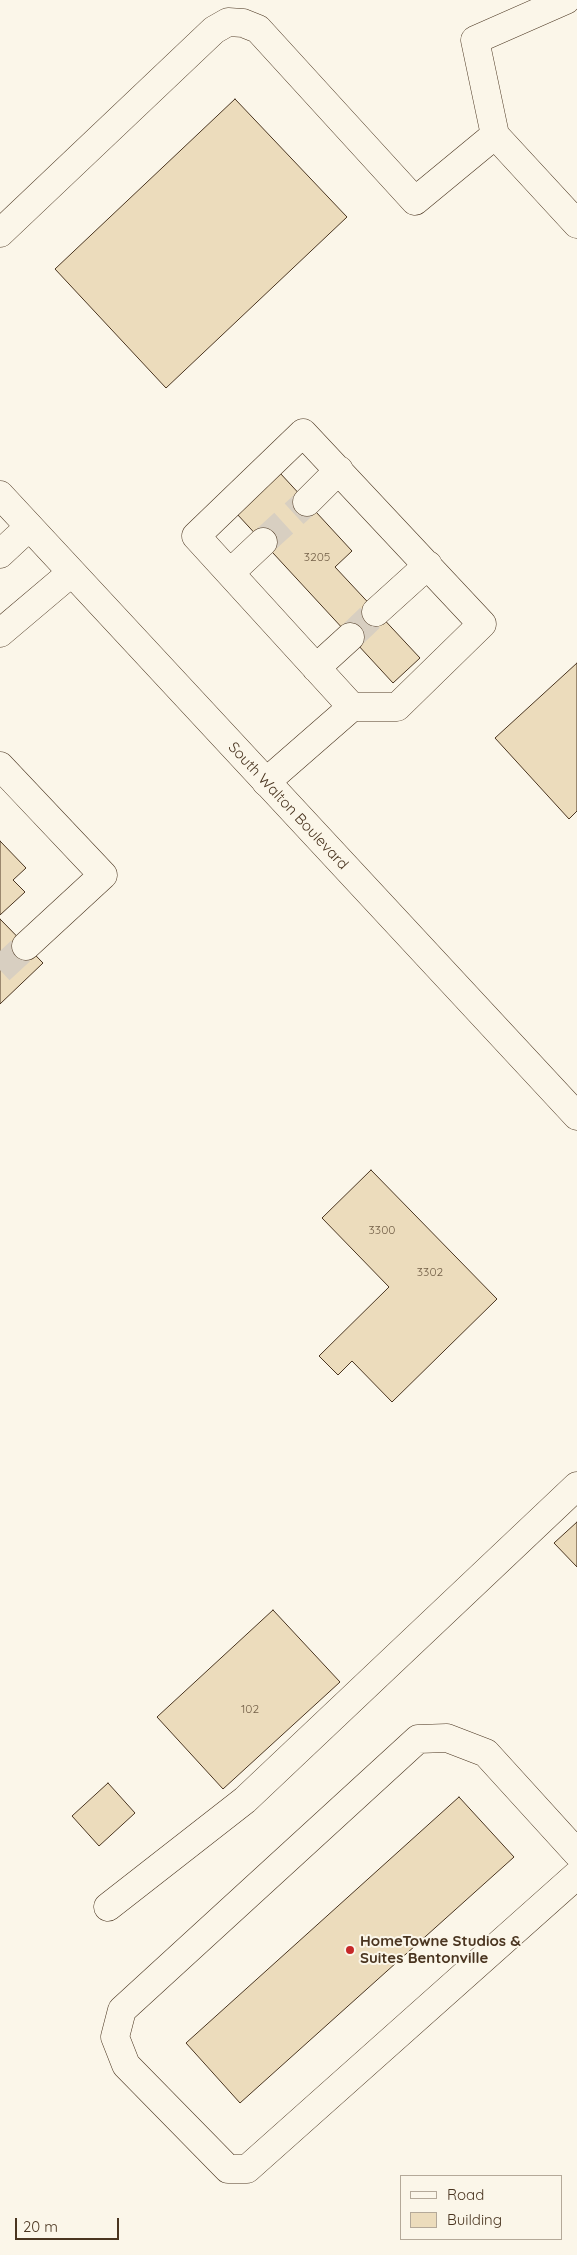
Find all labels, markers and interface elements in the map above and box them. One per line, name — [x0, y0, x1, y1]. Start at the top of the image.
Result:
house number: 3205 — [304, 550, 330, 564]
street label: South Walton Boulevard — [224, 738, 352, 874]
house number: 3300 — [369, 1223, 395, 1237]
house number: 3302 — [417, 1265, 443, 1279]
house number: 102 — [241, 1702, 259, 1716]
place label: HomeTowne Studios & Suites Bentonville — [360, 1932, 521, 1967]
marker: HomeTowne Studios & Suites Bentonville — [344, 1944, 356, 1956]
legend — [400, 2175, 562, 2240]
text: Road — [447, 2185, 484, 2204]
scale bar — [18, 2208, 121, 2240]
text: Building — [447, 2210, 502, 2229]
text: 20 m — [23, 2217, 58, 2236]

